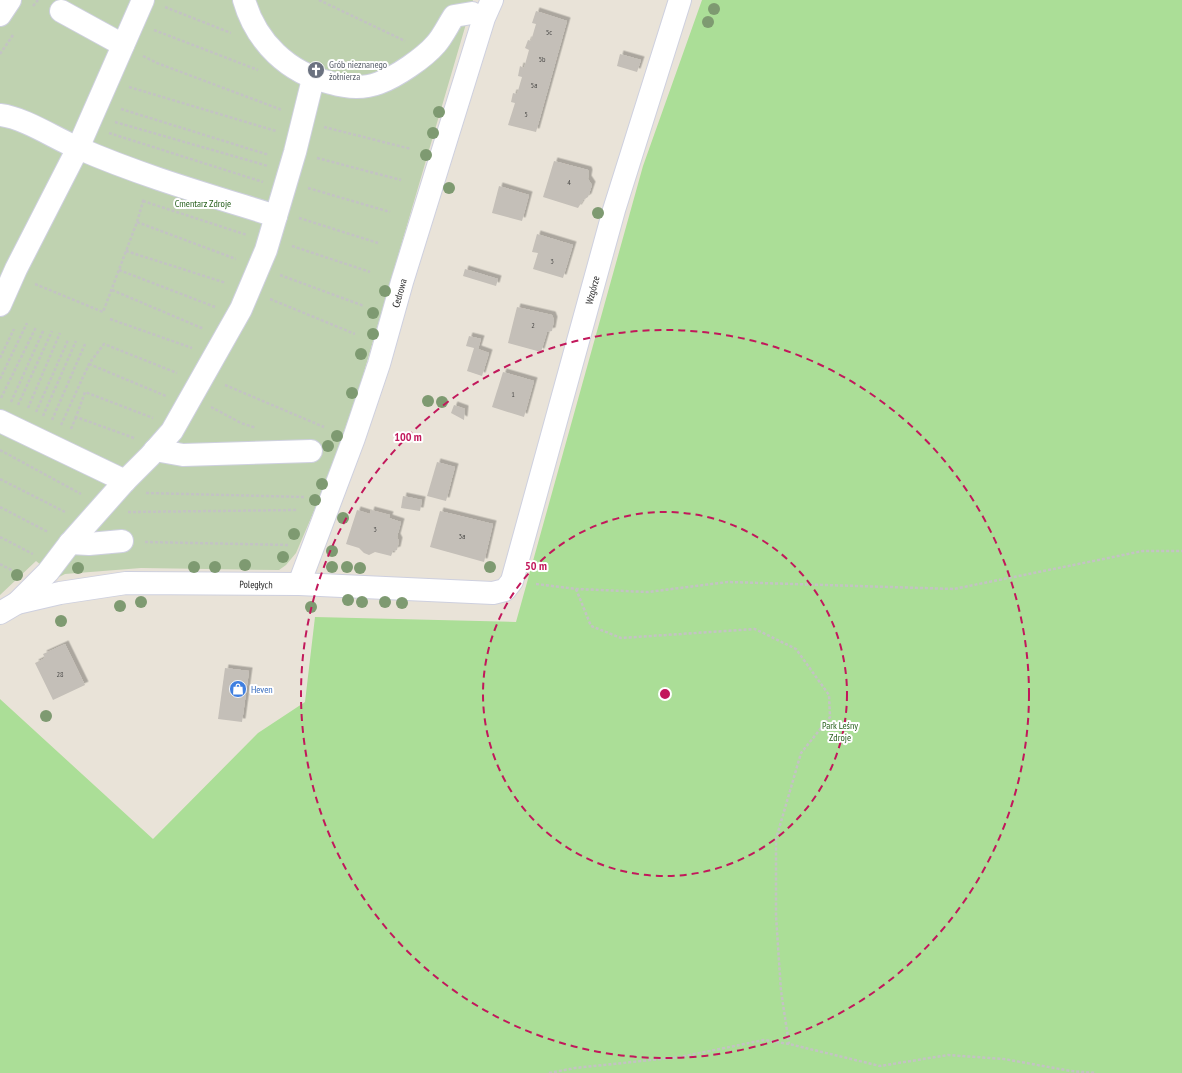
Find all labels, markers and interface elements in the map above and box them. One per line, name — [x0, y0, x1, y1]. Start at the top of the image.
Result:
house number: 5c — [546, 27, 552, 37]
house number: 5b — [538, 54, 546, 64]
place label: Grób nieznanego żołnierza — [329, 58, 387, 83]
church icon: Grób nieznanego żołnierza — [306, 60, 326, 80]
house number: 5a — [531, 80, 537, 90]
house number: 5 — [524, 109, 528, 119]
house number: 4 — [567, 177, 571, 187]
park label: Cmentarz Zdroje — [175, 197, 231, 210]
house number: 3 — [550, 256, 554, 266]
street label: Wzgórze — [582, 274, 603, 306]
street label: Cedrowa — [389, 277, 410, 309]
house number: 2 — [531, 320, 535, 330]
house number: 1 — [511, 389, 515, 399]
text: 100 m — [394, 429, 422, 444]
house number: 3 — [373, 524, 377, 534]
house number: 3a — [459, 531, 465, 541]
text: 50 m — [525, 558, 547, 573]
street label: Poległych — [239, 578, 273, 591]
house number: 28 — [56, 669, 64, 679]
shop icon: Heven — [228, 679, 248, 699]
place label: Heven — [251, 683, 273, 696]
centre of rings — [658, 687, 672, 701]
park label: Park Leśny Zdroje — [822, 719, 858, 744]

